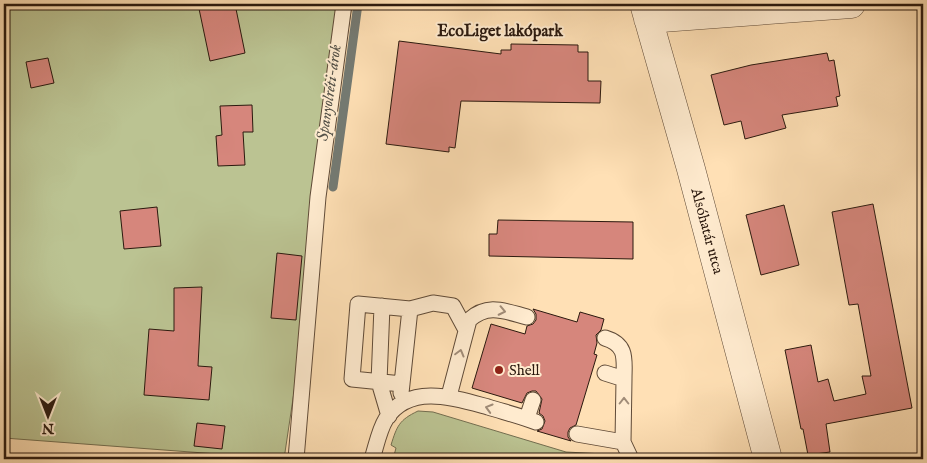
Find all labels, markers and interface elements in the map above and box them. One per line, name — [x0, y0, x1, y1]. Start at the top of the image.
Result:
district label: EcoLiget lakópark — [437, 22, 563, 42]
water label: Spanyolréti-árok — [313, 43, 347, 142]
street label: Alsóhatár utca — [686, 185, 728, 277]
one-way arrow — [497, 305, 506, 316]
one-way arrow — [454, 349, 465, 358]
place label: Shell — [509, 361, 541, 380]
marker: Shell — [493, 364, 505, 376]
north arrow — [22, 390, 72, 440]
one-way arrow — [619, 397, 629, 404]
one-way arrow — [486, 403, 494, 413]
text: N — [42, 419, 55, 437]

